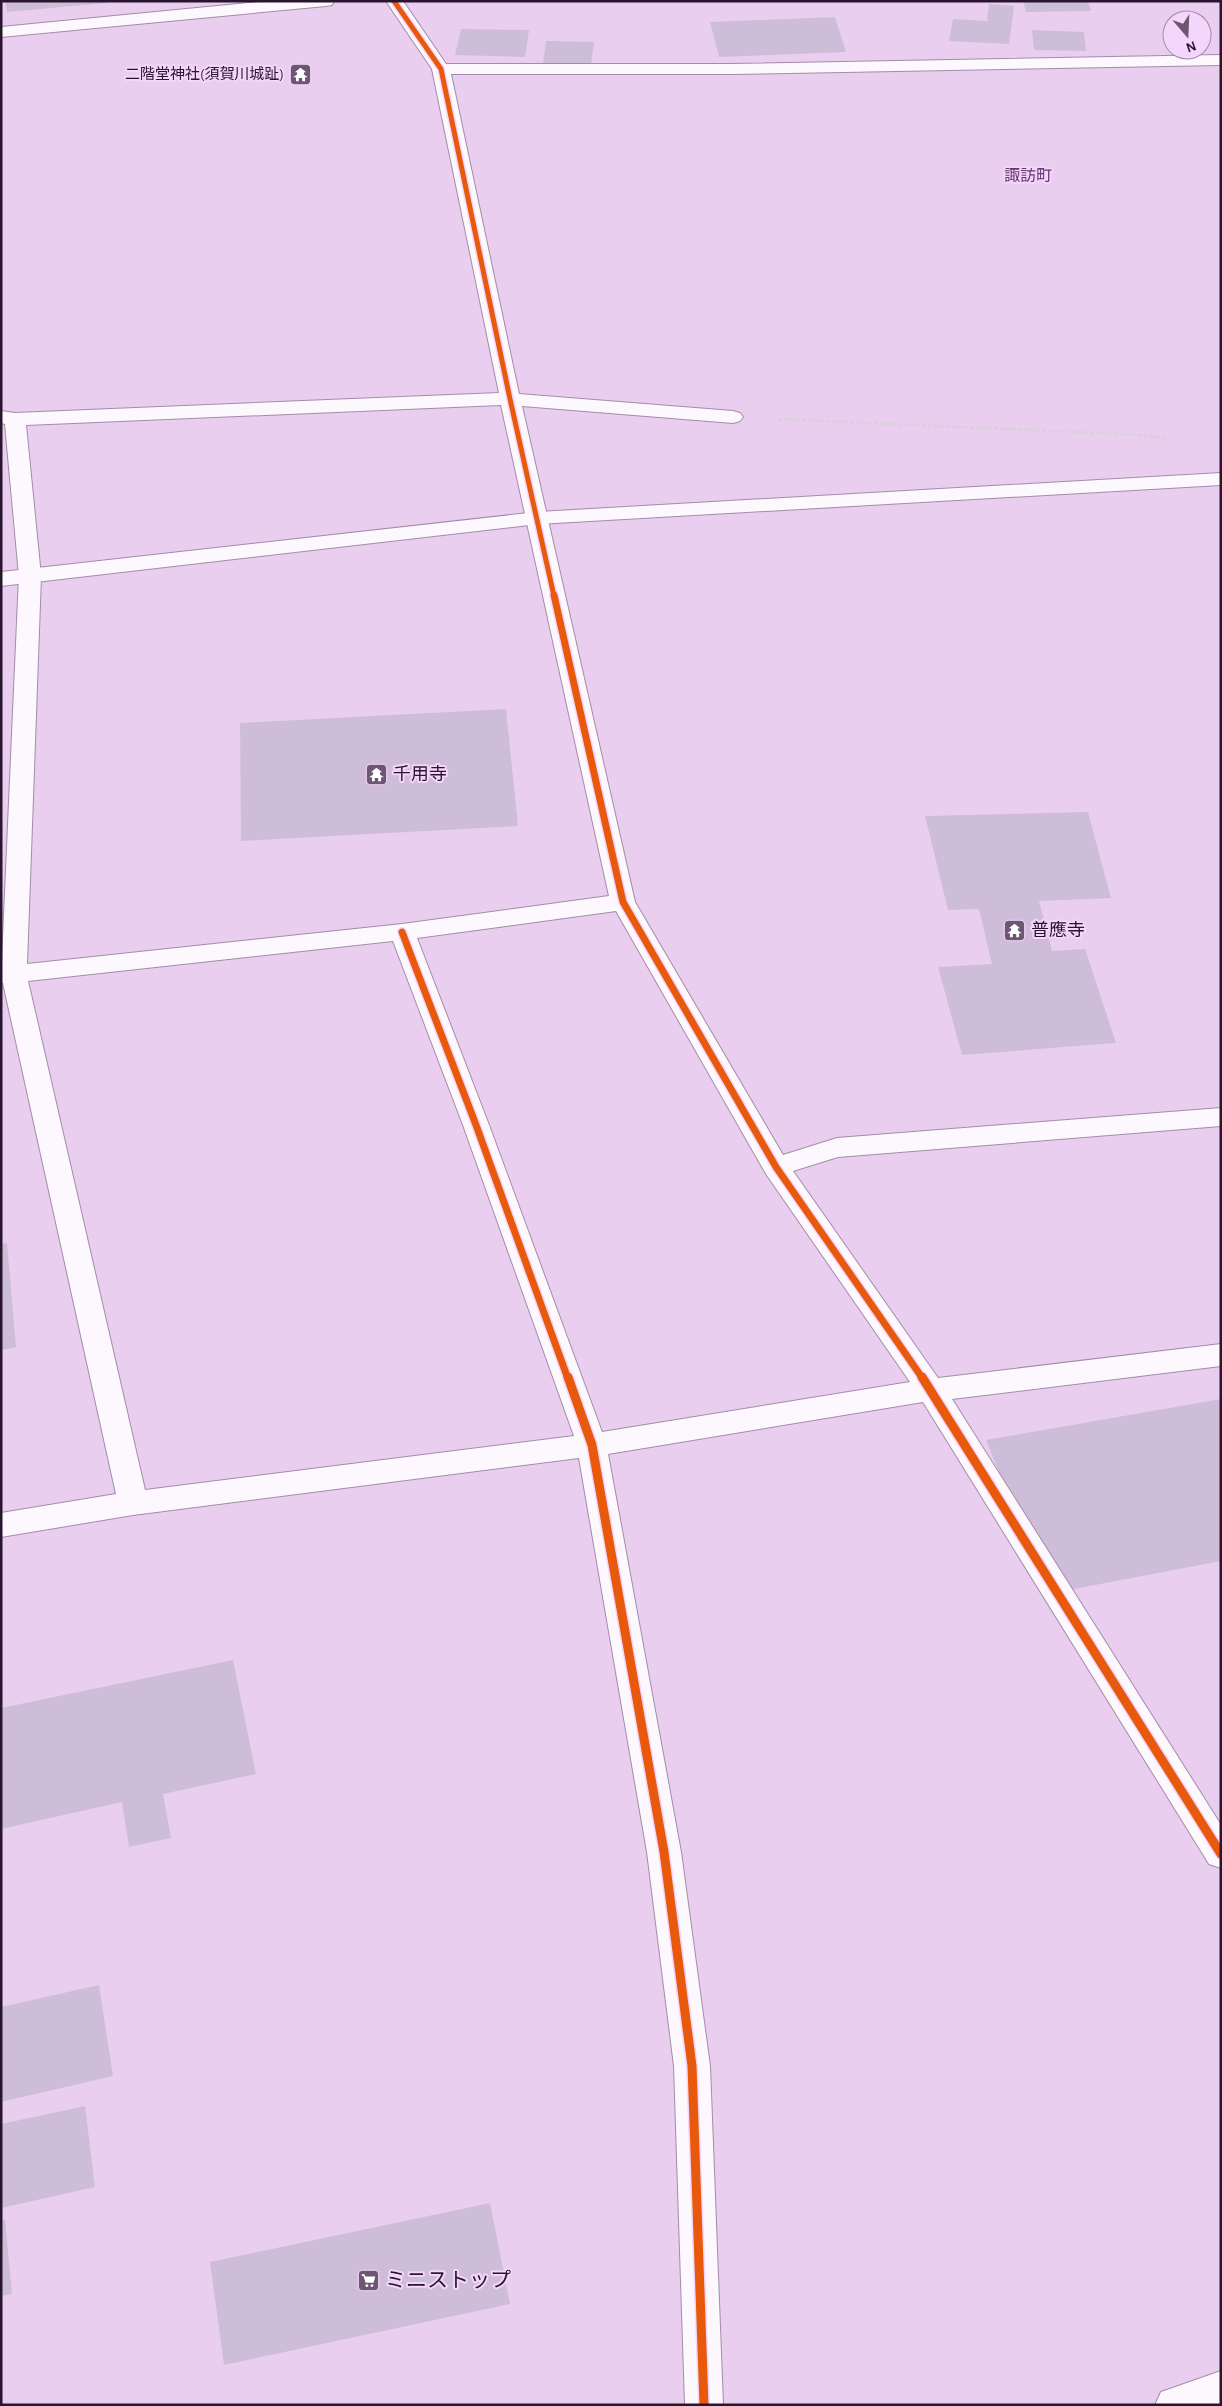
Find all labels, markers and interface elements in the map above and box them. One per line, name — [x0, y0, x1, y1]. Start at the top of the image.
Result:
north arrow — [1162, 10, 1212, 60]
text: N — [1184, 38, 1198, 55]
temple icon: 二階堂神社(須賀川城趾) — [288, 62, 312, 86]
place label: 二階堂神社(須賀川城趾) — [125, 66, 284, 82]
district label: 諏訪町 — [1004, 168, 1052, 184]
temple icon: 千用寺 — [365, 762, 389, 786]
place label: 千用寺 — [393, 765, 447, 784]
temple icon: 普應寺 — [1003, 918, 1027, 942]
place label: 普應寺 — [1031, 920, 1085, 940]
supermarket icon: ミニストップ — [357, 2268, 381, 2292]
place label: ミニストップ — [385, 2269, 511, 2291]

